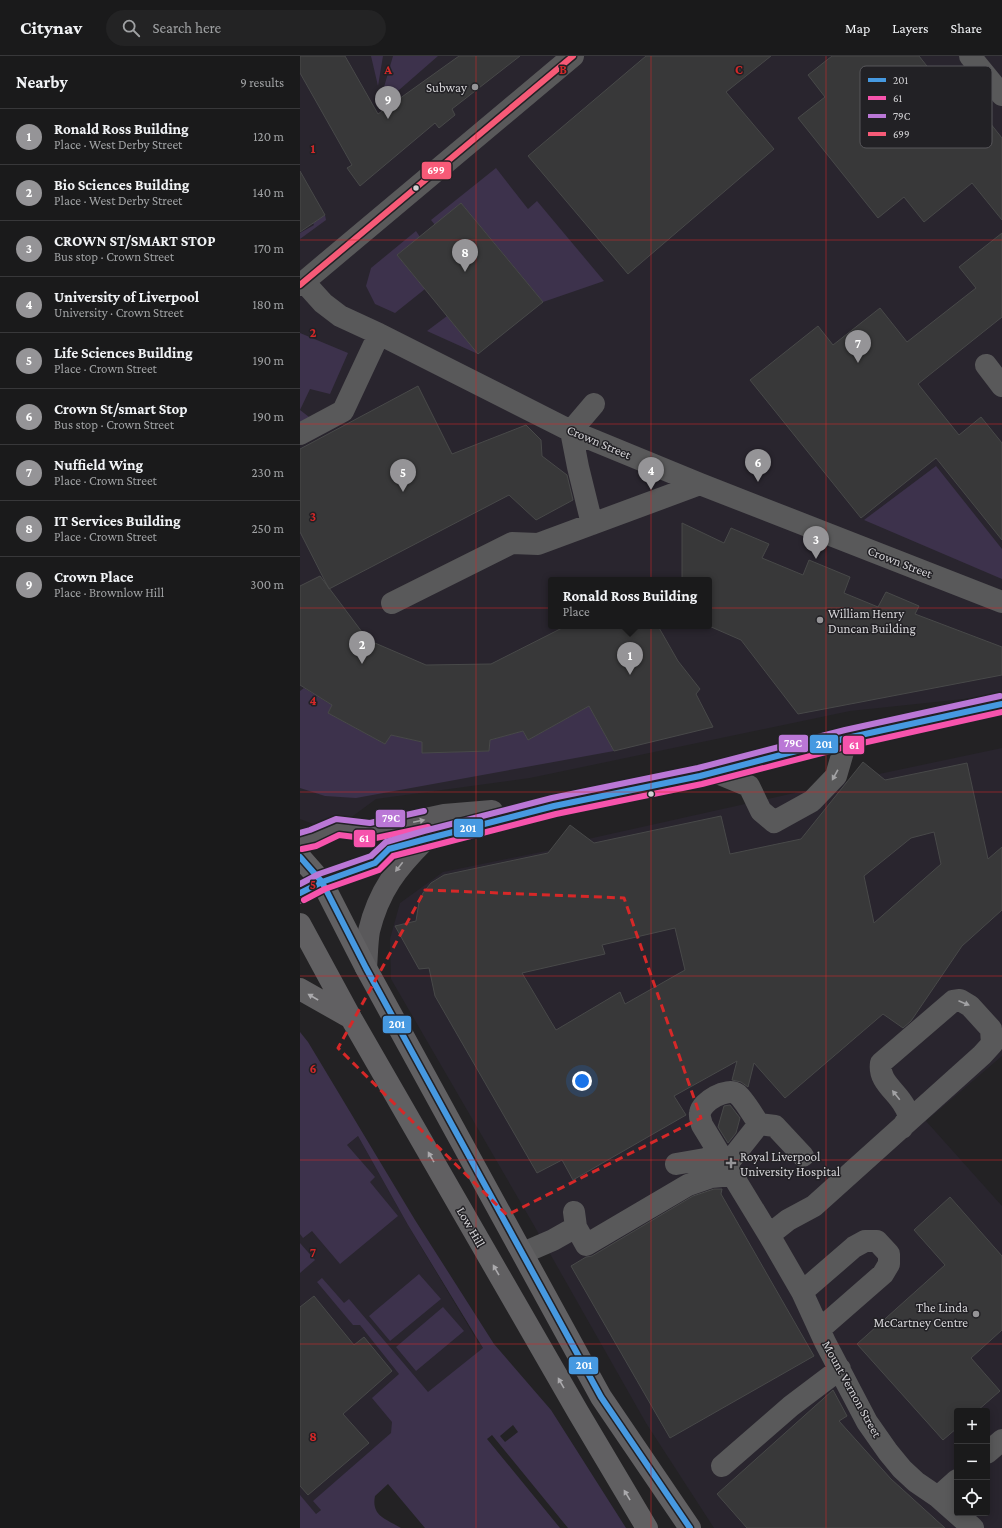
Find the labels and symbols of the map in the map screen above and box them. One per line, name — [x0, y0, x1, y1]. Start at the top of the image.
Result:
text: A — [383, 62, 392, 77]
text: B — [559, 62, 567, 77]
text: C — [735, 62, 743, 77]
legend — [860, 66, 992, 148]
text: 201 — [893, 74, 908, 86]
place label: Subway — [426, 80, 468, 95]
marker: Subway — [470, 82, 480, 92]
pin: 9 — [375, 86, 401, 119]
text: 61 — [893, 92, 903, 104]
text: 79C — [893, 110, 911, 122]
text: 699 — [893, 128, 910, 140]
text: 1 — [311, 141, 316, 156]
line badge: 699 — [421, 161, 452, 180]
text: 699 — [427, 164, 445, 176]
unlabelled marker — [411, 183, 421, 193]
pin: 8 — [452, 239, 478, 272]
text: 2 — [310, 325, 317, 340]
pin: 7 — [845, 330, 871, 363]
street label: Crown Street — [565, 422, 634, 462]
pin: 6 — [745, 449, 771, 482]
pin: 4 — [638, 457, 664, 490]
pin: 5 — [390, 459, 416, 492]
text: 3 — [310, 509, 316, 524]
pin: 3 — [803, 526, 829, 559]
street label: Crown Street — [866, 543, 935, 581]
place label: William Henry Duncan Building — [828, 606, 916, 636]
marker: William Henry Duncan Building — [815, 615, 825, 625]
pin: 2 — [349, 631, 375, 664]
pin: 1 — [617, 642, 643, 675]
text: 4 — [309, 693, 317, 708]
line badge: 79C — [778, 734, 809, 753]
line badge: 201 — [809, 734, 839, 754]
line badge: 61 — [842, 735, 865, 755]
text: 79C — [784, 737, 802, 749]
text: 201 — [816, 738, 832, 750]
text: 61 — [849, 739, 859, 751]
one-way arrow — [831, 769, 838, 781]
unlabelled marker — [646, 789, 656, 799]
line badge: 79C — [375, 809, 406, 828]
text: 79C — [382, 812, 400, 824]
one-way arrow — [413, 817, 425, 823]
line badge: 201 — [453, 818, 484, 838]
text: 201 — [460, 822, 476, 834]
line badge: 61 — [353, 829, 376, 848]
text: 61 — [359, 832, 369, 844]
one-way arrow — [395, 861, 403, 872]
text: 5 — [310, 877, 316, 892]
one-way arrow — [307, 993, 319, 1000]
one-way arrow — [958, 1000, 970, 1007]
line badge: 201 — [382, 1015, 412, 1034]
text: 201 — [389, 1018, 405, 1030]
text: 6 — [309, 1061, 317, 1076]
your location — [572, 1071, 592, 1091]
one-way arrow — [892, 1090, 900, 1101]
place label: Royal Liverpool University Hospital — [740, 1149, 841, 1179]
one-way arrow — [428, 1151, 435, 1163]
marker: Royal Liverpool University Hospital — [725, 1157, 737, 1169]
street label: Low Hill — [454, 1204, 489, 1250]
text: 7 — [310, 1245, 316, 1260]
one-way arrow — [493, 1264, 500, 1276]
place label: The Linda McCartney Centre — [874, 1300, 968, 1330]
marker: The Linda McCartney Centre — [971, 1309, 981, 1319]
street label: Mount Vernon Street — [819, 1338, 885, 1441]
line badge: 201 — [568, 1356, 599, 1375]
text: 201 — [576, 1359, 592, 1371]
one-way arrow — [558, 1377, 564, 1389]
text: 8 — [309, 1429, 317, 1444]
one-way arrow — [624, 1489, 631, 1501]

